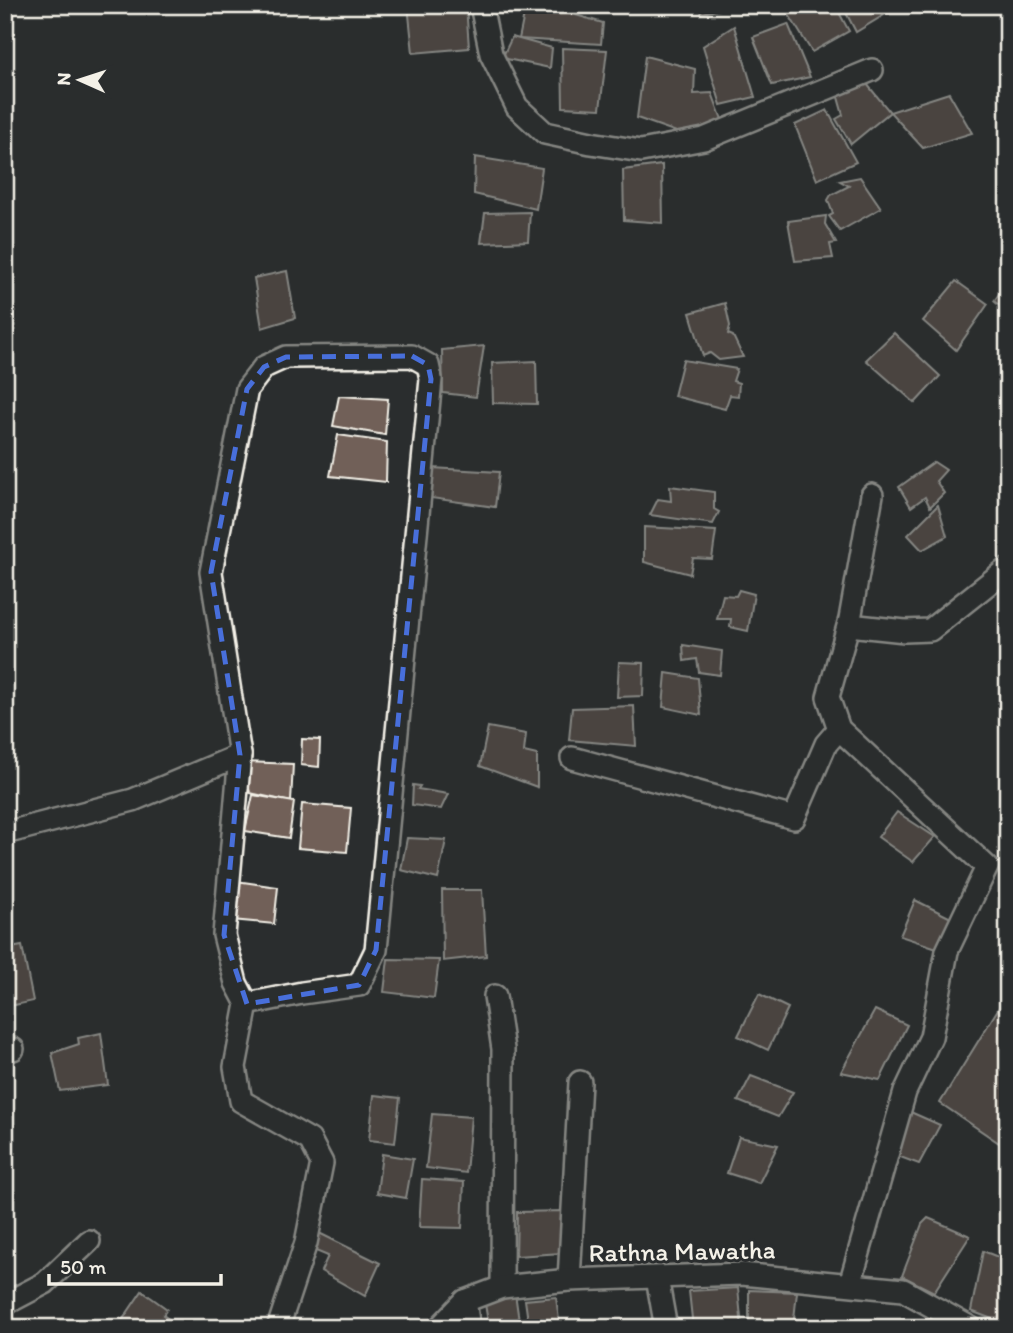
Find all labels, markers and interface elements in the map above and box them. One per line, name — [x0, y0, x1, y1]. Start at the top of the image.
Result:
north arrow — [46, 46, 116, 116]
text: N — [52, 72, 75, 86]
street label: Rathna Mawatha — [588, 1233, 776, 1269]
scale bar — [49, 1242, 220, 1286]
text: 50 m — [60, 1254, 107, 1279]

